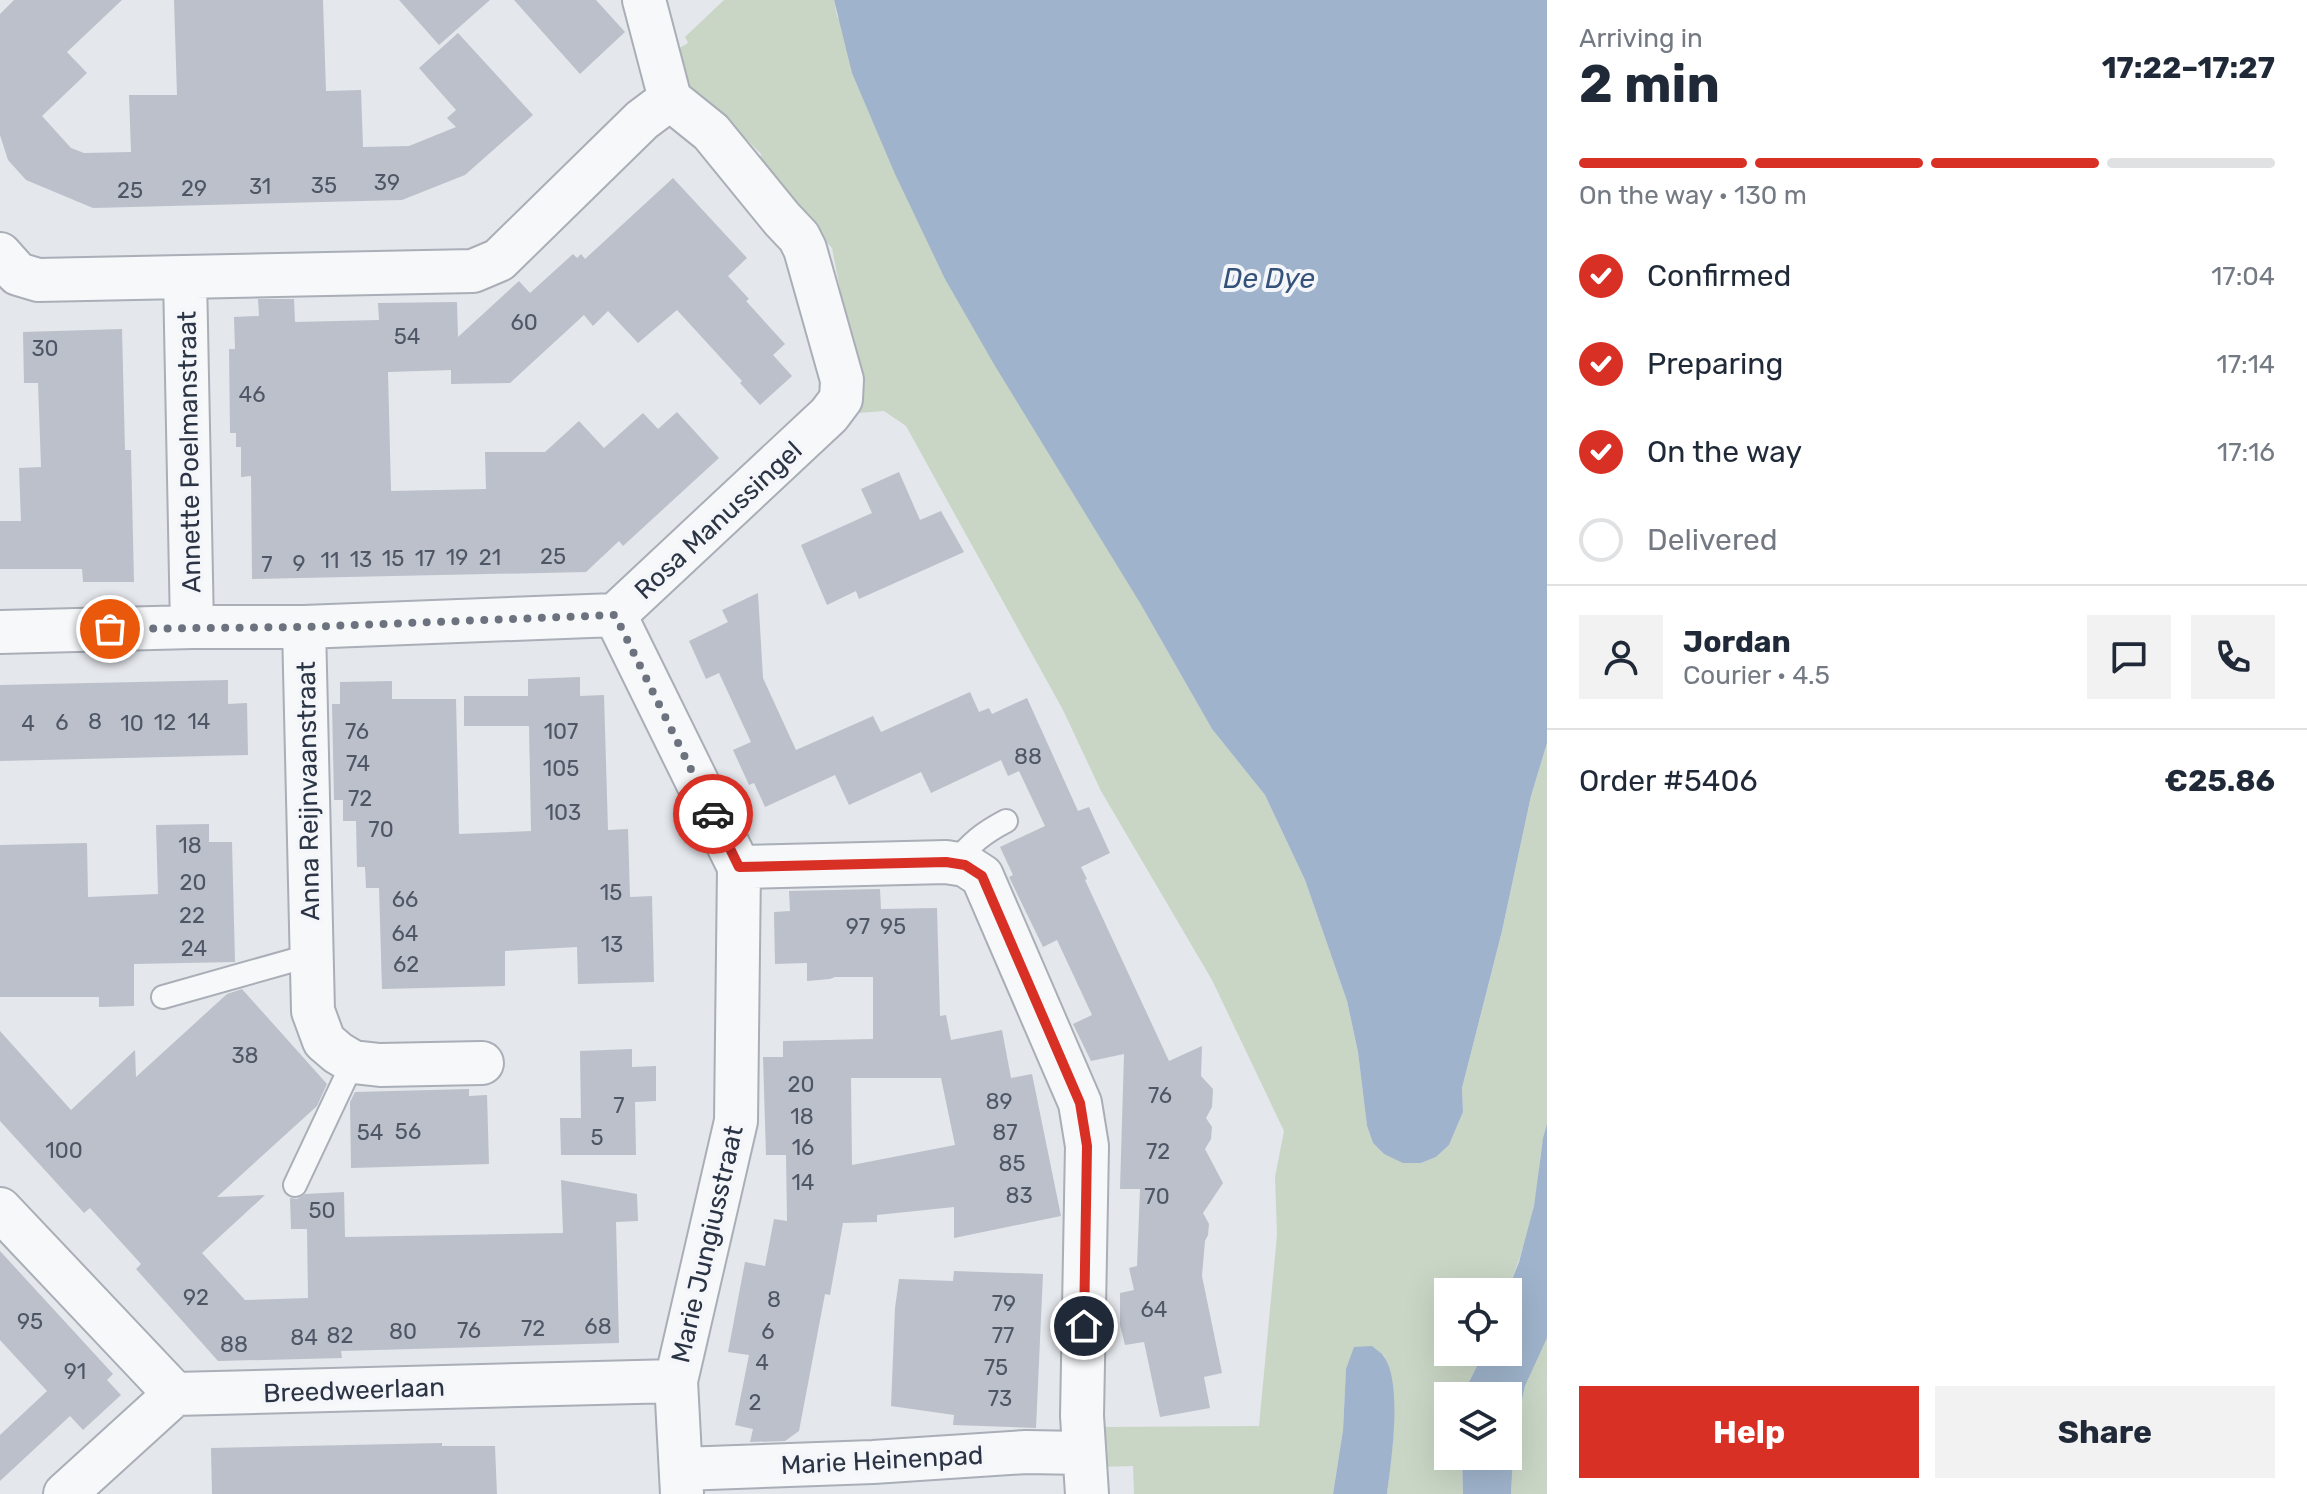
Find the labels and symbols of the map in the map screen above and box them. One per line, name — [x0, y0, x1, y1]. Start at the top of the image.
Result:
house number: 39 — [374, 169, 400, 196]
house number: 35 — [311, 172, 337, 199]
house number: 31 — [249, 173, 271, 200]
house number: 29 — [181, 175, 207, 202]
house number: 25 — [117, 177, 143, 204]
water label: De Dye — [1223, 262, 1315, 295]
house number: 60 — [510, 309, 538, 336]
street label: Annette Poelmanstraat — [172, 311, 207, 593]
house number: 54 — [394, 323, 420, 350]
house number: 30 — [31, 335, 59, 362]
house number: 46 — [239, 381, 265, 408]
street label: Rosa Manussingel — [628, 435, 808, 606]
house number: 25 — [540, 543, 566, 570]
house number: 19 — [446, 544, 468, 571]
house number: 21 — [479, 544, 501, 571]
house number: 15 — [382, 545, 404, 572]
house number: 17 — [415, 545, 435, 572]
house number: 13 — [350, 546, 372, 573]
house number: 11 — [321, 547, 339, 574]
house number: 9 — [292, 550, 306, 577]
house number: 7 — [261, 551, 273, 578]
pin — [76, 595, 144, 663]
street label: Anna Reijnvaanstraat — [291, 661, 326, 921]
house number: 8 — [88, 708, 102, 735]
house number: 14 — [187, 708, 211, 735]
house number: 6 — [55, 709, 69, 736]
house number: 12 — [154, 709, 176, 736]
house number: 4 — [21, 710, 35, 737]
house number: 10 — [120, 710, 144, 737]
house number: 76 — [345, 718, 369, 745]
house number: 107 — [544, 718, 578, 745]
house number: 88 — [1014, 743, 1042, 770]
house number: 74 — [346, 750, 370, 777]
house number: 105 — [543, 755, 579, 782]
courier — [673, 774, 753, 854]
house number: 72 — [348, 785, 372, 812]
house number: 103 — [545, 799, 581, 826]
house number: 70 — [368, 816, 394, 843]
house number: 18 — [178, 832, 202, 859]
house number: 20 — [180, 869, 206, 896]
house number: 15 — [600, 879, 622, 906]
house number: 66 — [392, 886, 418, 913]
house number: 22 — [179, 902, 205, 929]
house number: 97 — [846, 913, 870, 940]
house number: 95 — [880, 913, 906, 940]
house number: 64 — [392, 920, 418, 947]
house number: 13 — [601, 931, 623, 958]
house number: 24 — [181, 935, 207, 962]
house number: 62 — [393, 951, 419, 978]
house number: 38 — [231, 1042, 259, 1069]
house number: 20 — [788, 1071, 814, 1098]
house number: 76 — [1148, 1082, 1172, 1109]
house number: 89 — [985, 1088, 1013, 1115]
house number: 7 — [613, 1092, 625, 1119]
house number: 18 — [790, 1103, 814, 1130]
house number: 56 — [395, 1118, 421, 1145]
house number: 54 — [357, 1119, 383, 1146]
house number: 87 — [992, 1119, 1018, 1146]
street label: Marie Jungiusstraat — [665, 1123, 750, 1366]
house number: 5 — [590, 1124, 604, 1151]
house number: 16 — [792, 1134, 814, 1161]
house number: 100 — [45, 1137, 83, 1164]
house number: 72 — [1146, 1138, 1170, 1165]
house number: 85 — [998, 1150, 1026, 1177]
house number: 14 — [791, 1169, 815, 1196]
house number: 83 — [1005, 1182, 1033, 1209]
house number: 70 — [1144, 1183, 1170, 1210]
house number: 50 — [308, 1197, 336, 1224]
house number: 92 — [183, 1284, 209, 1311]
house number: 8 — [767, 1286, 781, 1313]
house number: 79 — [992, 1290, 1016, 1317]
pin — [1050, 1292, 1118, 1360]
house number: 64 — [1141, 1296, 1167, 1323]
house number: 95 — [17, 1308, 43, 1335]
house number: 68 — [584, 1313, 612, 1340]
house number: 72 — [521, 1315, 545, 1342]
house number: 76 — [457, 1317, 481, 1344]
house number: 80 — [389, 1318, 417, 1345]
house number: 6 — [761, 1318, 775, 1345]
house number: 82 — [327, 1322, 353, 1349]
house number: 77 — [992, 1322, 1014, 1349]
house number: 84 — [290, 1324, 318, 1351]
house number: 88 — [220, 1331, 248, 1358]
house number: 4 — [755, 1349, 769, 1376]
house number: 75 — [984, 1354, 1008, 1381]
house number: 91 — [64, 1358, 86, 1385]
street label: Breedweerlaan — [263, 1372, 445, 1409]
house number: 73 — [988, 1385, 1012, 1412]
house number: 2 — [749, 1389, 761, 1416]
street label: Marie Heinenpad — [780, 1440, 984, 1481]

